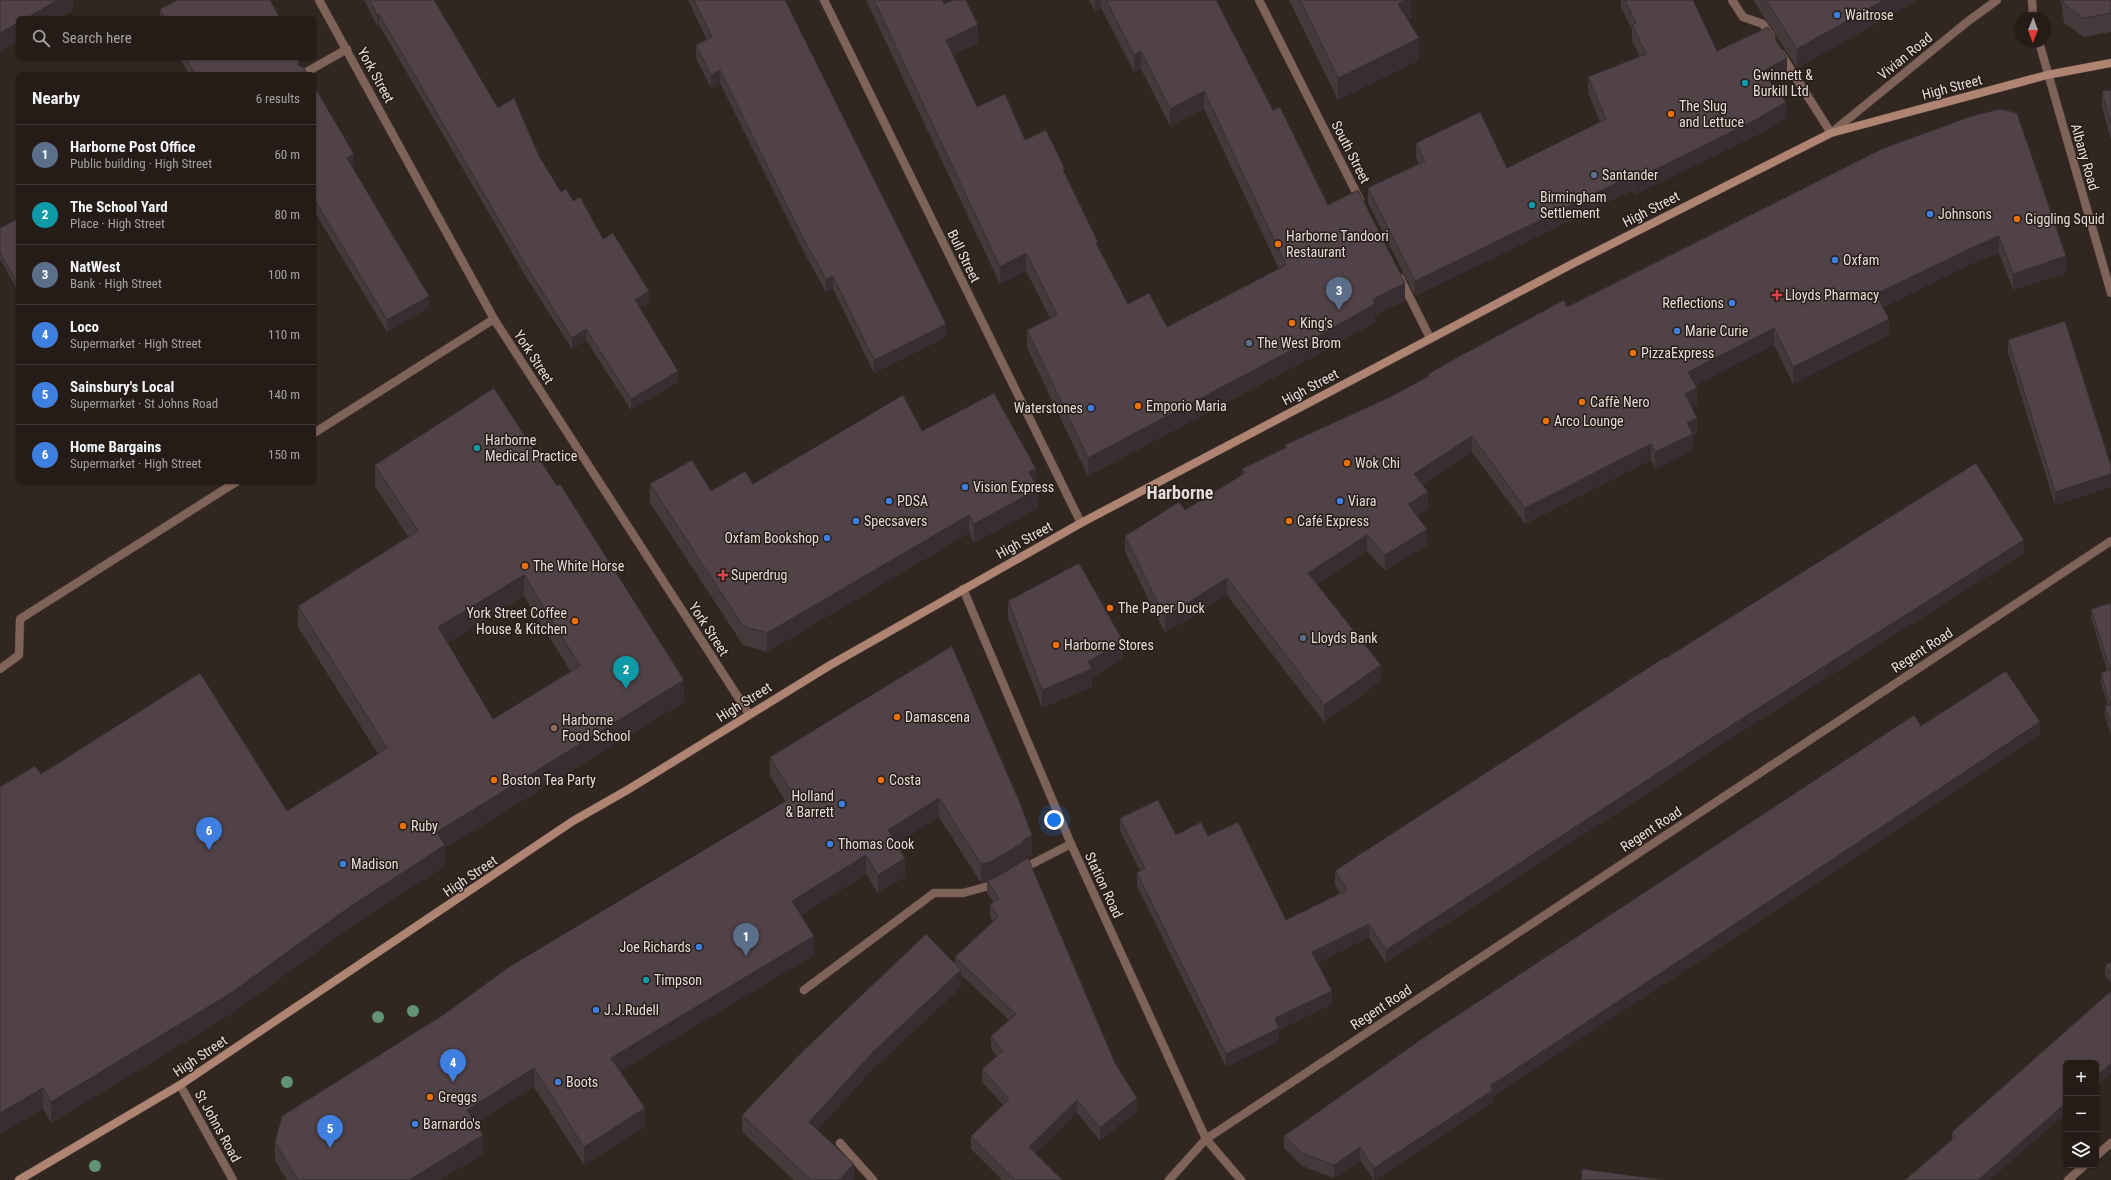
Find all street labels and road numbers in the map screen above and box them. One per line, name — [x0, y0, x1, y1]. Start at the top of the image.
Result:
street label: Vivian Road — [1875, 29, 1935, 83]
street label: York Street — [354, 45, 398, 105]
street label: High Street — [1920, 71, 1984, 103]
street label: South Street — [1328, 118, 1374, 186]
street label: Albany Road — [2068, 122, 2102, 192]
street label: High Street — [1620, 188, 1682, 230]
street label: Bull Street — [944, 227, 984, 285]
street label: York Street — [511, 327, 557, 387]
street label: High Street — [1279, 365, 1341, 409]
street label: High Street — [993, 518, 1055, 562]
street label: York Street — [686, 599, 732, 659]
street label: Regent Road — [1888, 624, 1956, 676]
street label: High Street — [714, 679, 774, 725]
street label: Regent Road — [1617, 803, 1685, 855]
street label: Station Road — [1082, 850, 1126, 920]
street label: High Street — [440, 852, 500, 900]
street label: Regent Road — [1347, 981, 1415, 1033]
street label: High Street — [170, 1032, 230, 1080]
street label: St Johns Road — [192, 1087, 244, 1165]

